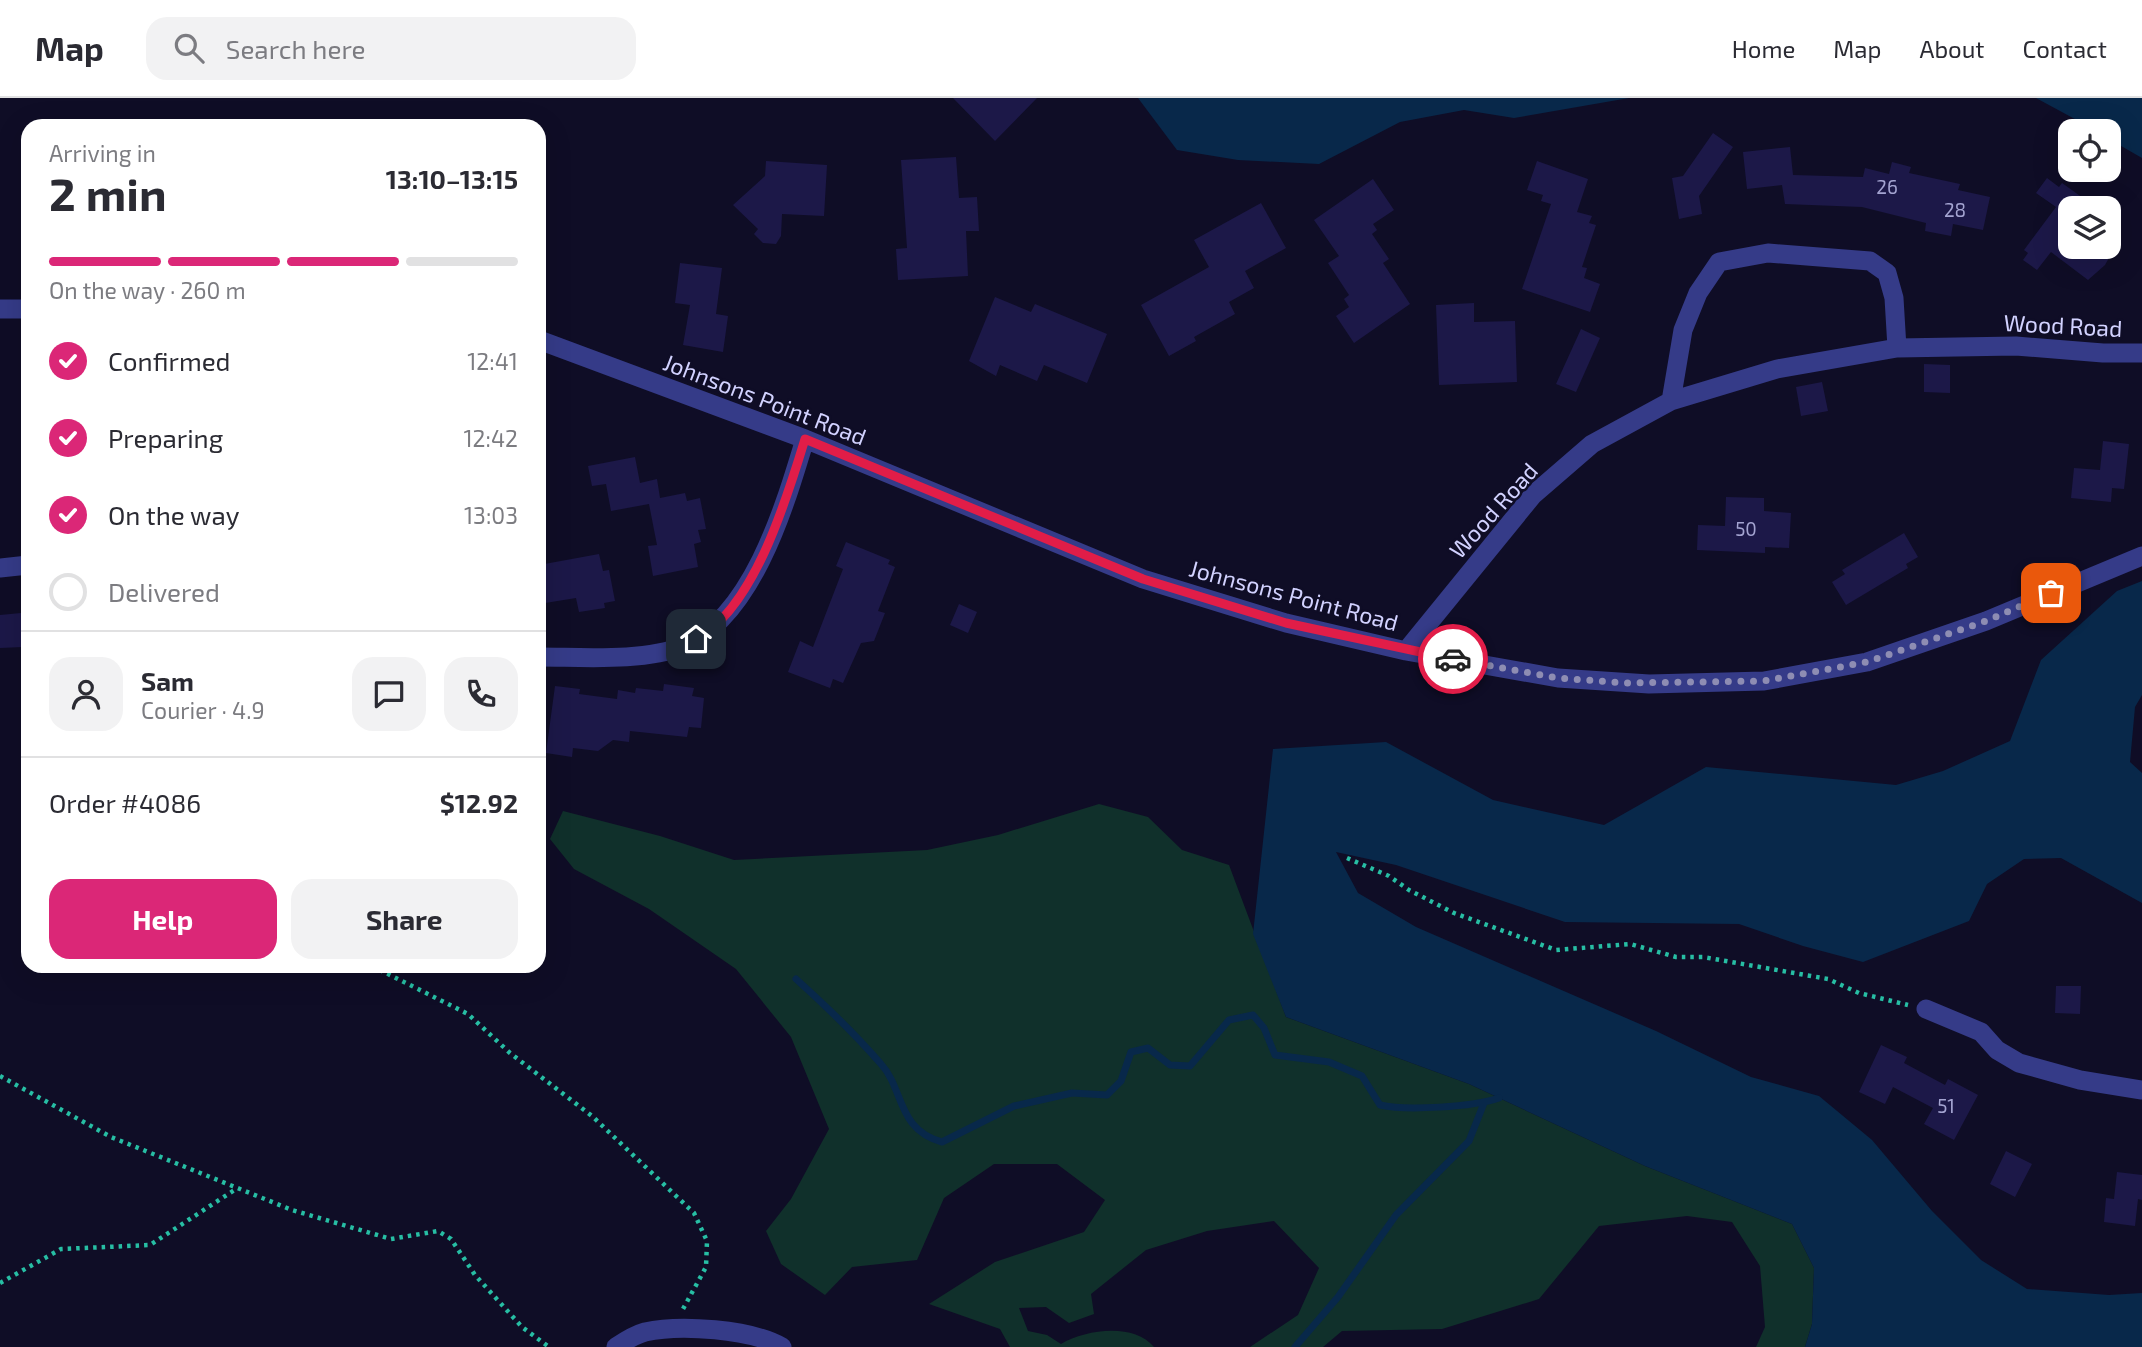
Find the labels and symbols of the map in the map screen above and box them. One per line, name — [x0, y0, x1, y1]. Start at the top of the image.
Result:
house number: 26 — [1876, 175, 1898, 198]
house number: 28 — [1944, 198, 1966, 221]
street label: Wood Road — [2003, 308, 2123, 342]
street label: Johnsons Point Road — [660, 347, 870, 451]
street label: Wood Road — [1443, 456, 1543, 564]
house number: 50 — [1735, 517, 1757, 540]
street label: Johnsons Point Road — [1187, 554, 1401, 636]
pin — [2021, 563, 2081, 623]
pin — [666, 609, 726, 669]
courier — [1418, 624, 1488, 694]
house number: 51 — [1937, 1094, 1955, 1117]

